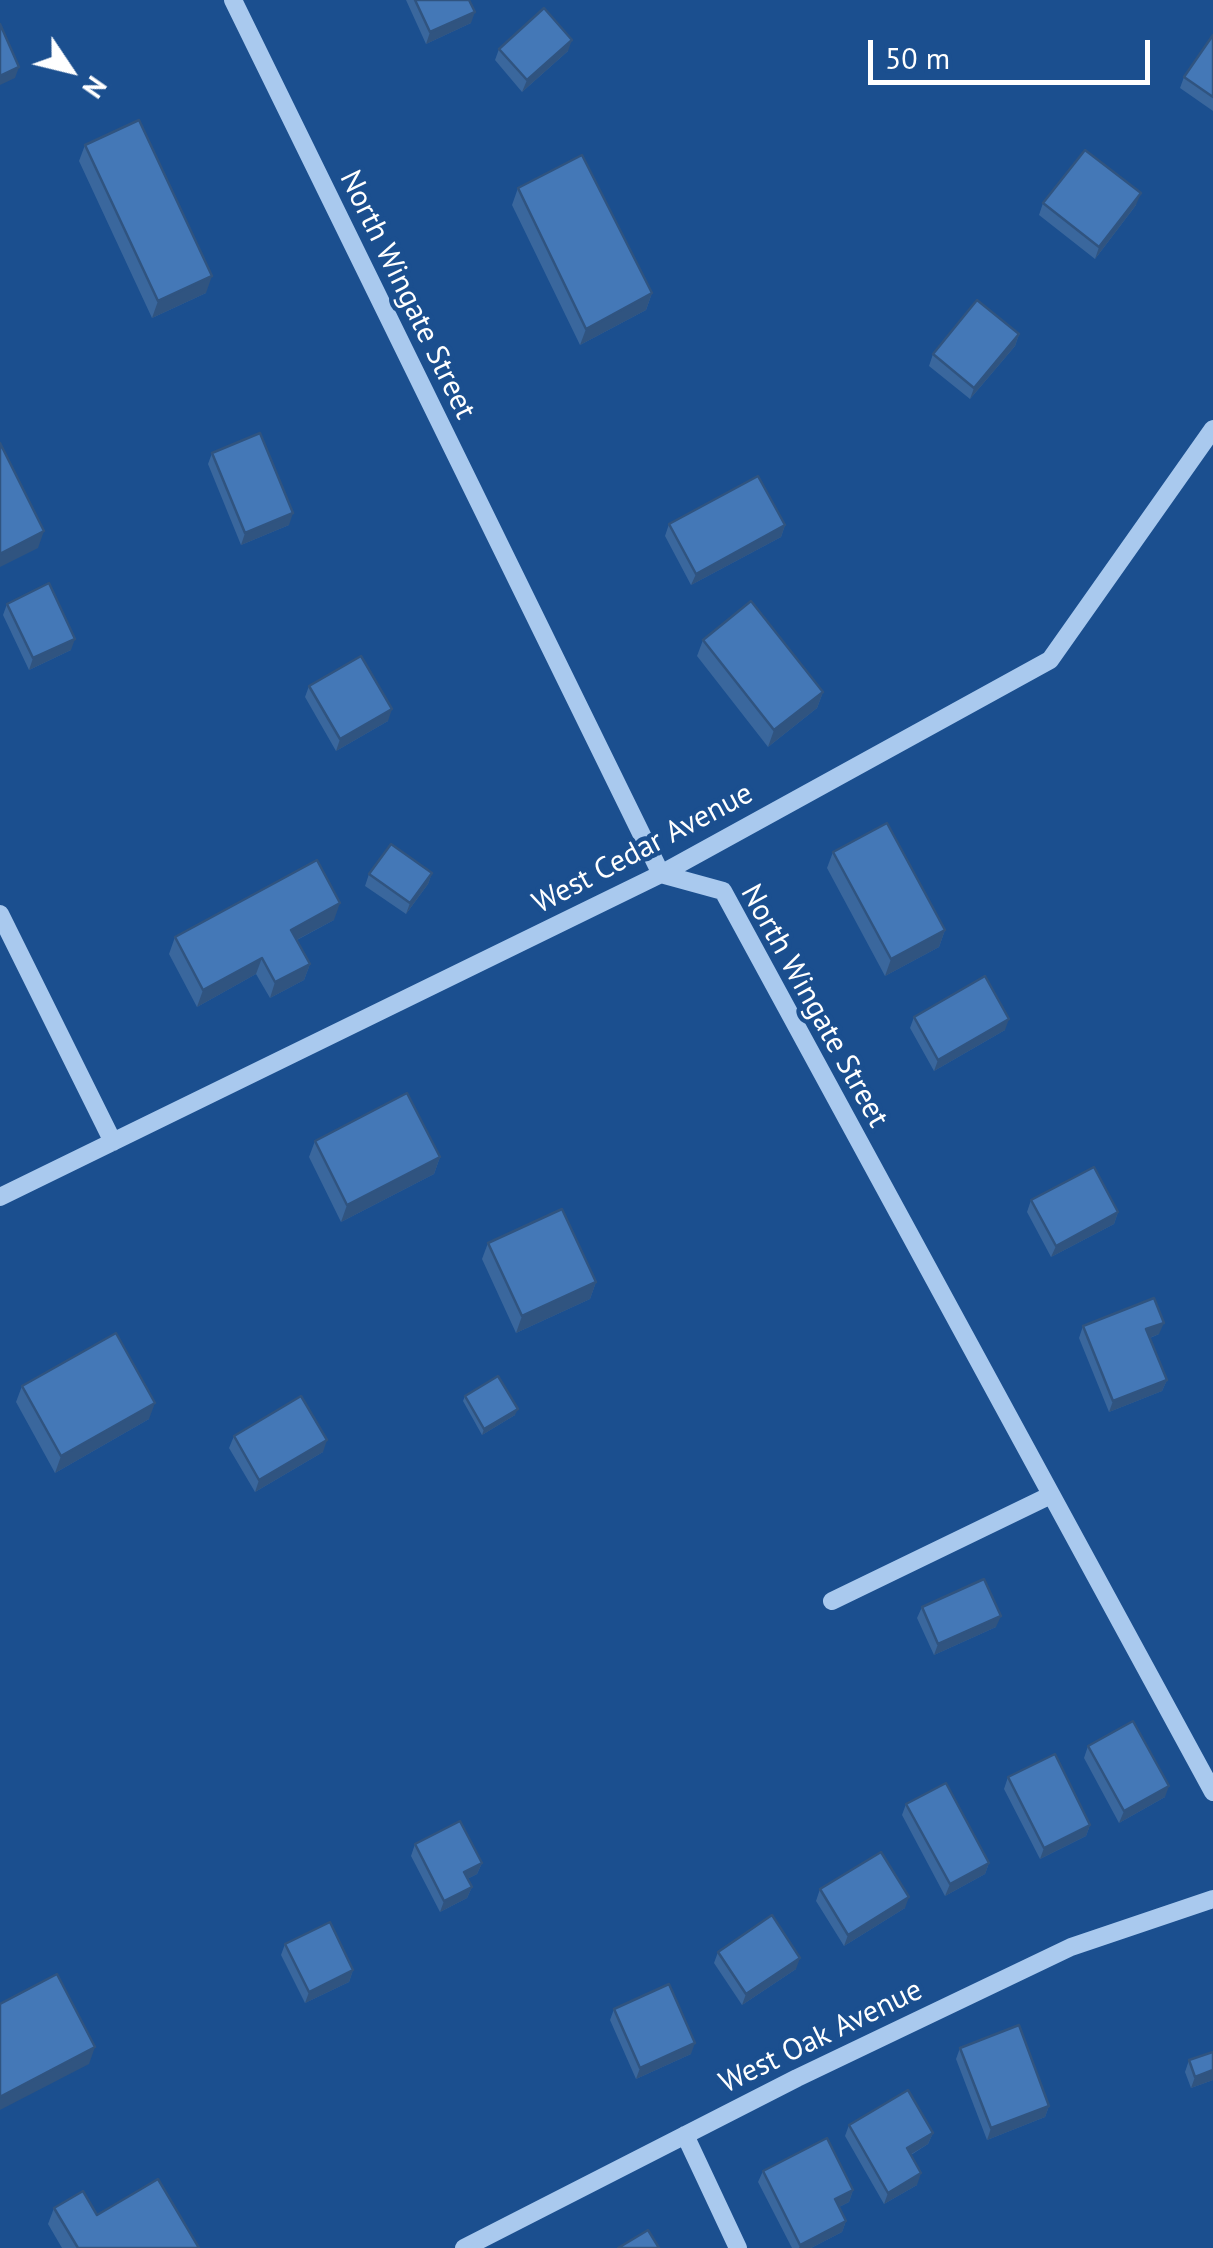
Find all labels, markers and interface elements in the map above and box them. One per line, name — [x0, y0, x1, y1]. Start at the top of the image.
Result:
north arrow — [20, 20, 120, 120]
scale bar — [873, 20, 1156, 82]
text: 50 m — [885, 38, 950, 77]
text: N — [75, 69, 115, 106]
street label: North Wingate Street — [331, 165, 483, 425]
street label: West Cedar Avenue — [527, 776, 759, 922]
street label: North Wingate Street — [732, 878, 896, 1134]
street label: West Oak Avenue — [714, 1972, 928, 2102]

